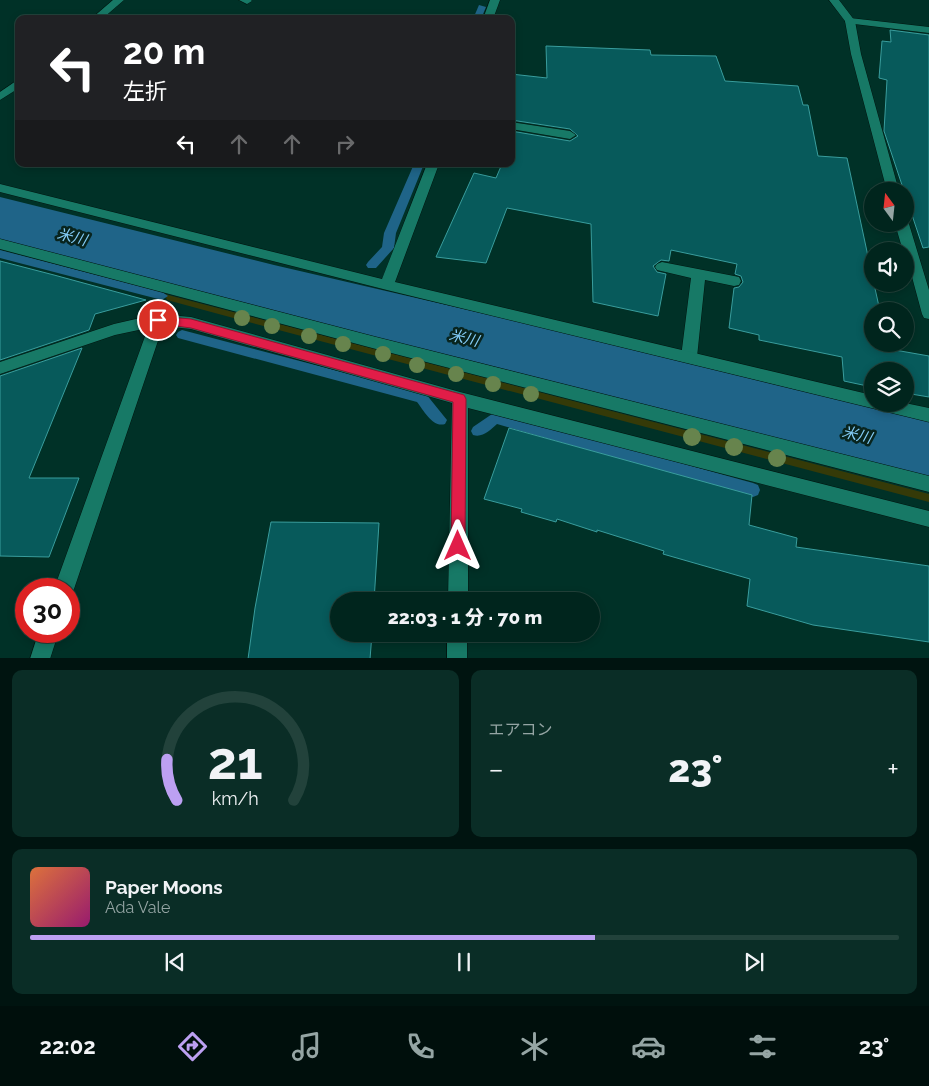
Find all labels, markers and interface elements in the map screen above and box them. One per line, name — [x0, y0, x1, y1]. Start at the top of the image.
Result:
text: 20 m — [123, 31, 205, 72]
icon: left — [40, 35, 105, 100]
text: 左折 — [123, 78, 167, 104]
icon: left — [172, 130, 200, 158]
icon: ahead — [225, 130, 253, 158]
icon: ahead — [278, 130, 306, 158]
icon: right — [331, 130, 359, 158]
north arrow — [864, 182, 914, 232]
map controls — [864, 182, 914, 412]
water label: 米川 — [55, 224, 91, 250]
button: sound — [864, 242, 914, 292]
pin — [137, 299, 179, 341]
button: search — [864, 302, 914, 352]
icon: arrive — [144, 306, 172, 334]
water label: 米川 — [447, 326, 483, 351]
button: layers — [864, 362, 914, 412]
water label: 米川 — [840, 423, 876, 448]
position arrow — [431, 519, 483, 571]
speed limit sign: 30 — [15, 578, 80, 643]
text: 22:03 · 1 分 · 70 m — [388, 606, 542, 628]
text: エアコン — [489, 720, 553, 739]
text: 21 — [208, 730, 263, 791]
text: 23° — [668, 746, 723, 791]
text: − — [489, 753, 504, 786]
text: + — [887, 753, 899, 786]
text: km/h — [212, 788, 259, 809]
text: Paper Moons — [105, 876, 223, 898]
text: Ada Vale — [105, 898, 170, 917]
icon: previous — [161, 948, 189, 976]
icon: pause — [450, 948, 478, 976]
icon: next — [740, 948, 768, 976]
icon: directions — [175, 1029, 210, 1064]
icon: music — [289, 1029, 324, 1064]
icon: phone — [403, 1029, 438, 1064]
icon: climate — [517, 1029, 552, 1064]
icon: car — [631, 1029, 666, 1064]
icon: filters — [745, 1029, 780, 1064]
text: 22:02 — [40, 1033, 96, 1059]
text: 23° — [859, 1033, 889, 1059]

